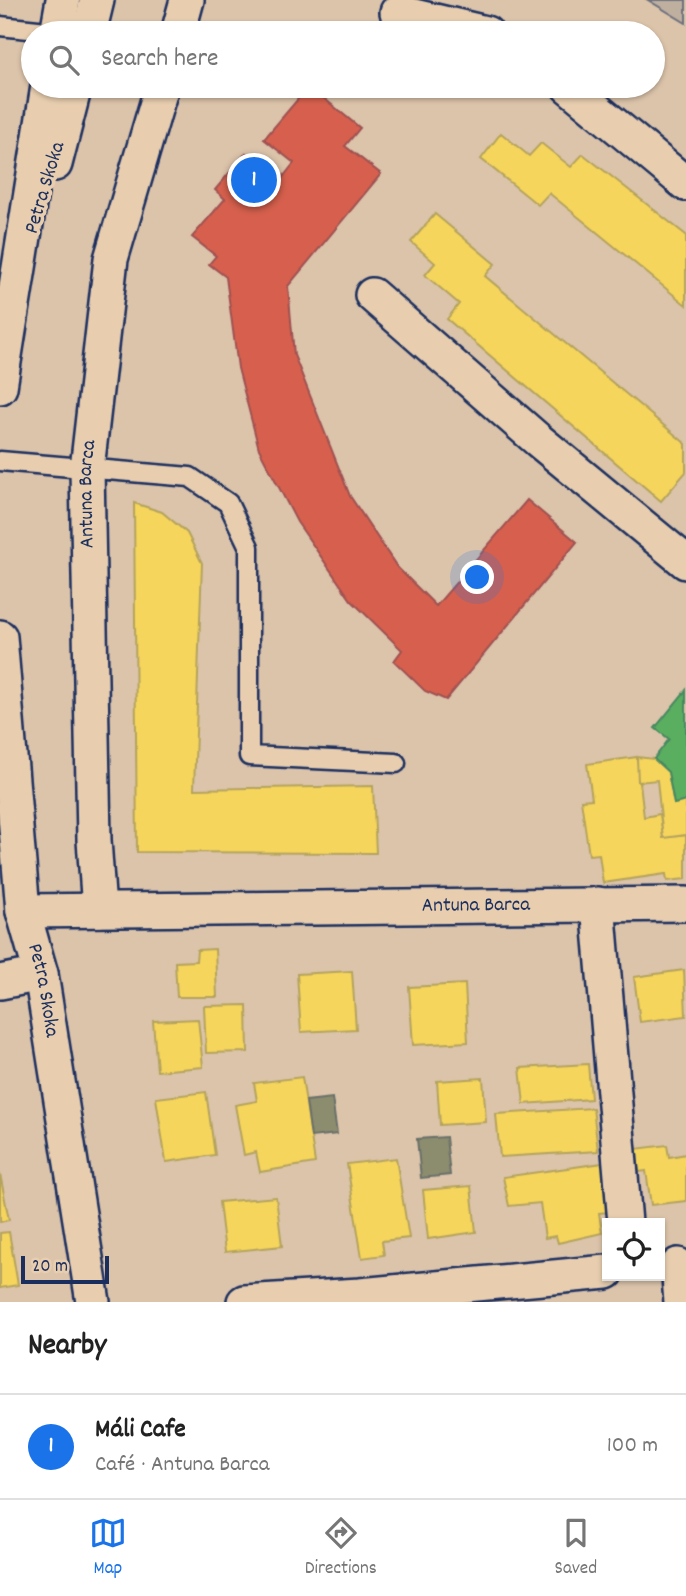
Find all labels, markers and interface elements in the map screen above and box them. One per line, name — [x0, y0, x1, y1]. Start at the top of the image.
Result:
search box — [21, 21, 665, 98]
icon: search — [45, 41, 83, 79]
text: Search here — [101, 41, 219, 78]
street label: Petra Skoka — [18, 137, 75, 238]
pin: 1 — [231, 154, 277, 206]
street label: Antuna Barca — [72, 437, 105, 549]
your location — [460, 560, 494, 594]
street label: Antuna Barca — [422, 891, 531, 922]
street label: Petra Skoka — [18, 940, 66, 1041]
map controls — [602, 1218, 665, 1281]
button: locate — [602, 1218, 665, 1281]
scale bar — [21, 1253, 108, 1285]
text: 20 m — [32, 1254, 68, 1281]
text: Nearby — [28, 1326, 106, 1369]
text: Máli Cafe — [95, 1412, 186, 1449]
text: 1 — [48, 1430, 54, 1463]
text: 100 m — [607, 1430, 658, 1463]
text: Café · Antuna Barca — [95, 1449, 269, 1482]
tab: Map — [89, 1514, 127, 1583]
tab: Directions — [305, 1514, 377, 1583]
tab: Saved — [555, 1514, 597, 1583]

